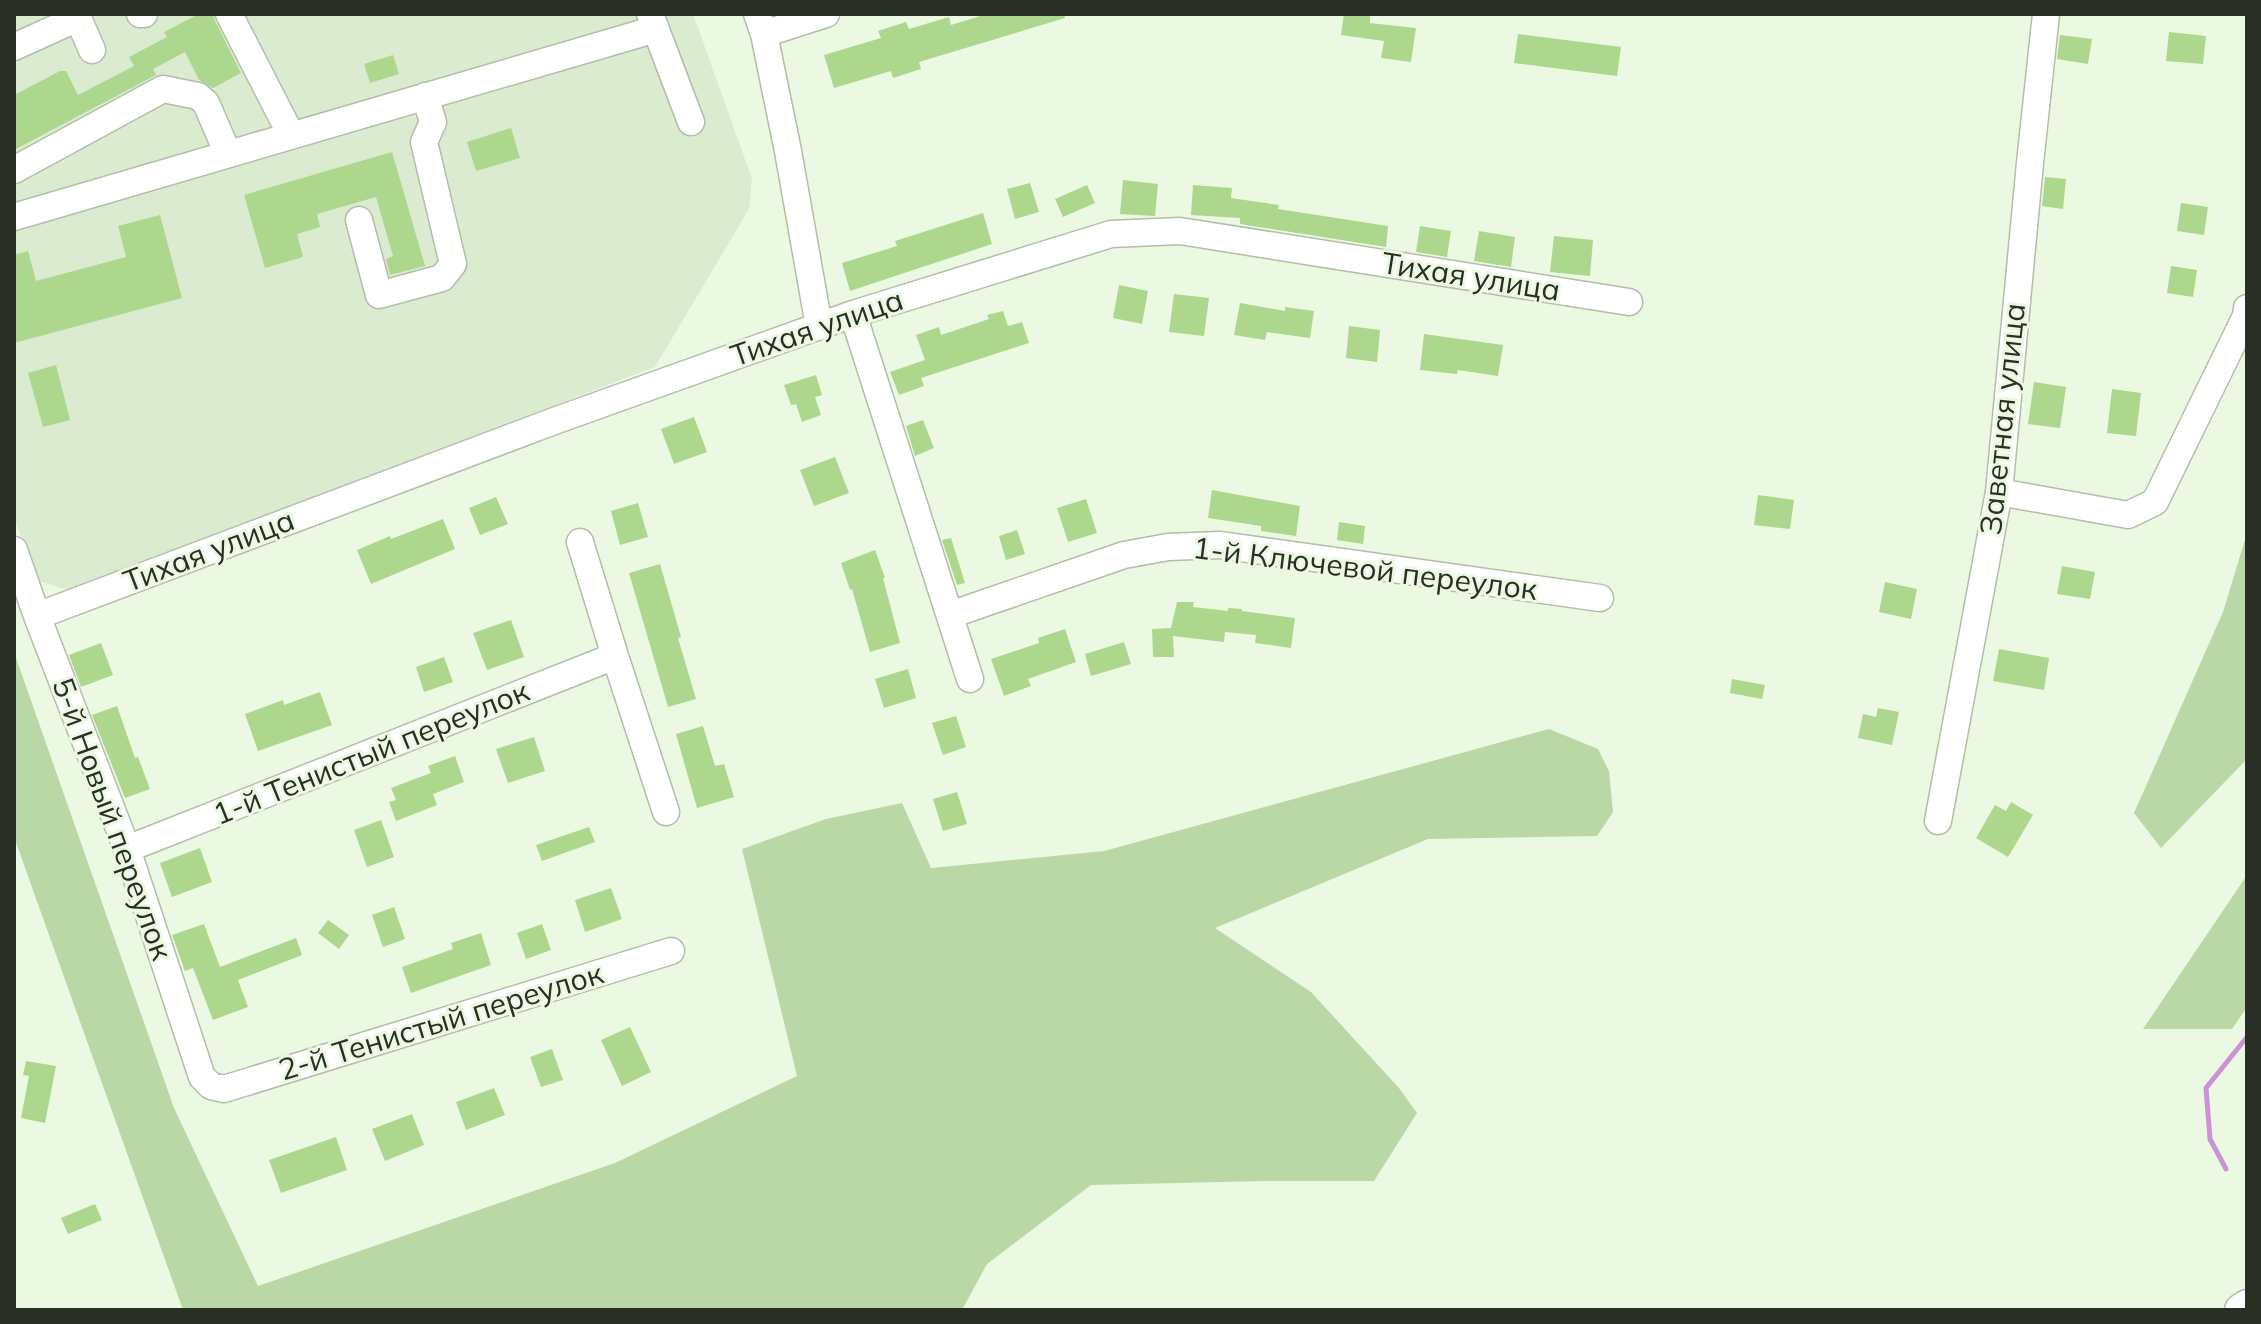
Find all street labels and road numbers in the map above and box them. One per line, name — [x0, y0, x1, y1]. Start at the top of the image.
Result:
street label: Тихая улица — [1379, 243, 1563, 309]
street label: Тихая улица — [725, 280, 908, 374]
street label: Заветная улица — [1971, 301, 2033, 537]
street label: Тихая улица — [118, 500, 299, 600]
street label: 1-й Ключевой переулок — [1191, 528, 1540, 608]
street label: 1-й Тенистый переулок — [207, 671, 535, 833]
street label: 5-й Новый переулок — [44, 672, 182, 966]
street label: 2-й Тенистый переулок — [274, 953, 608, 1089]

